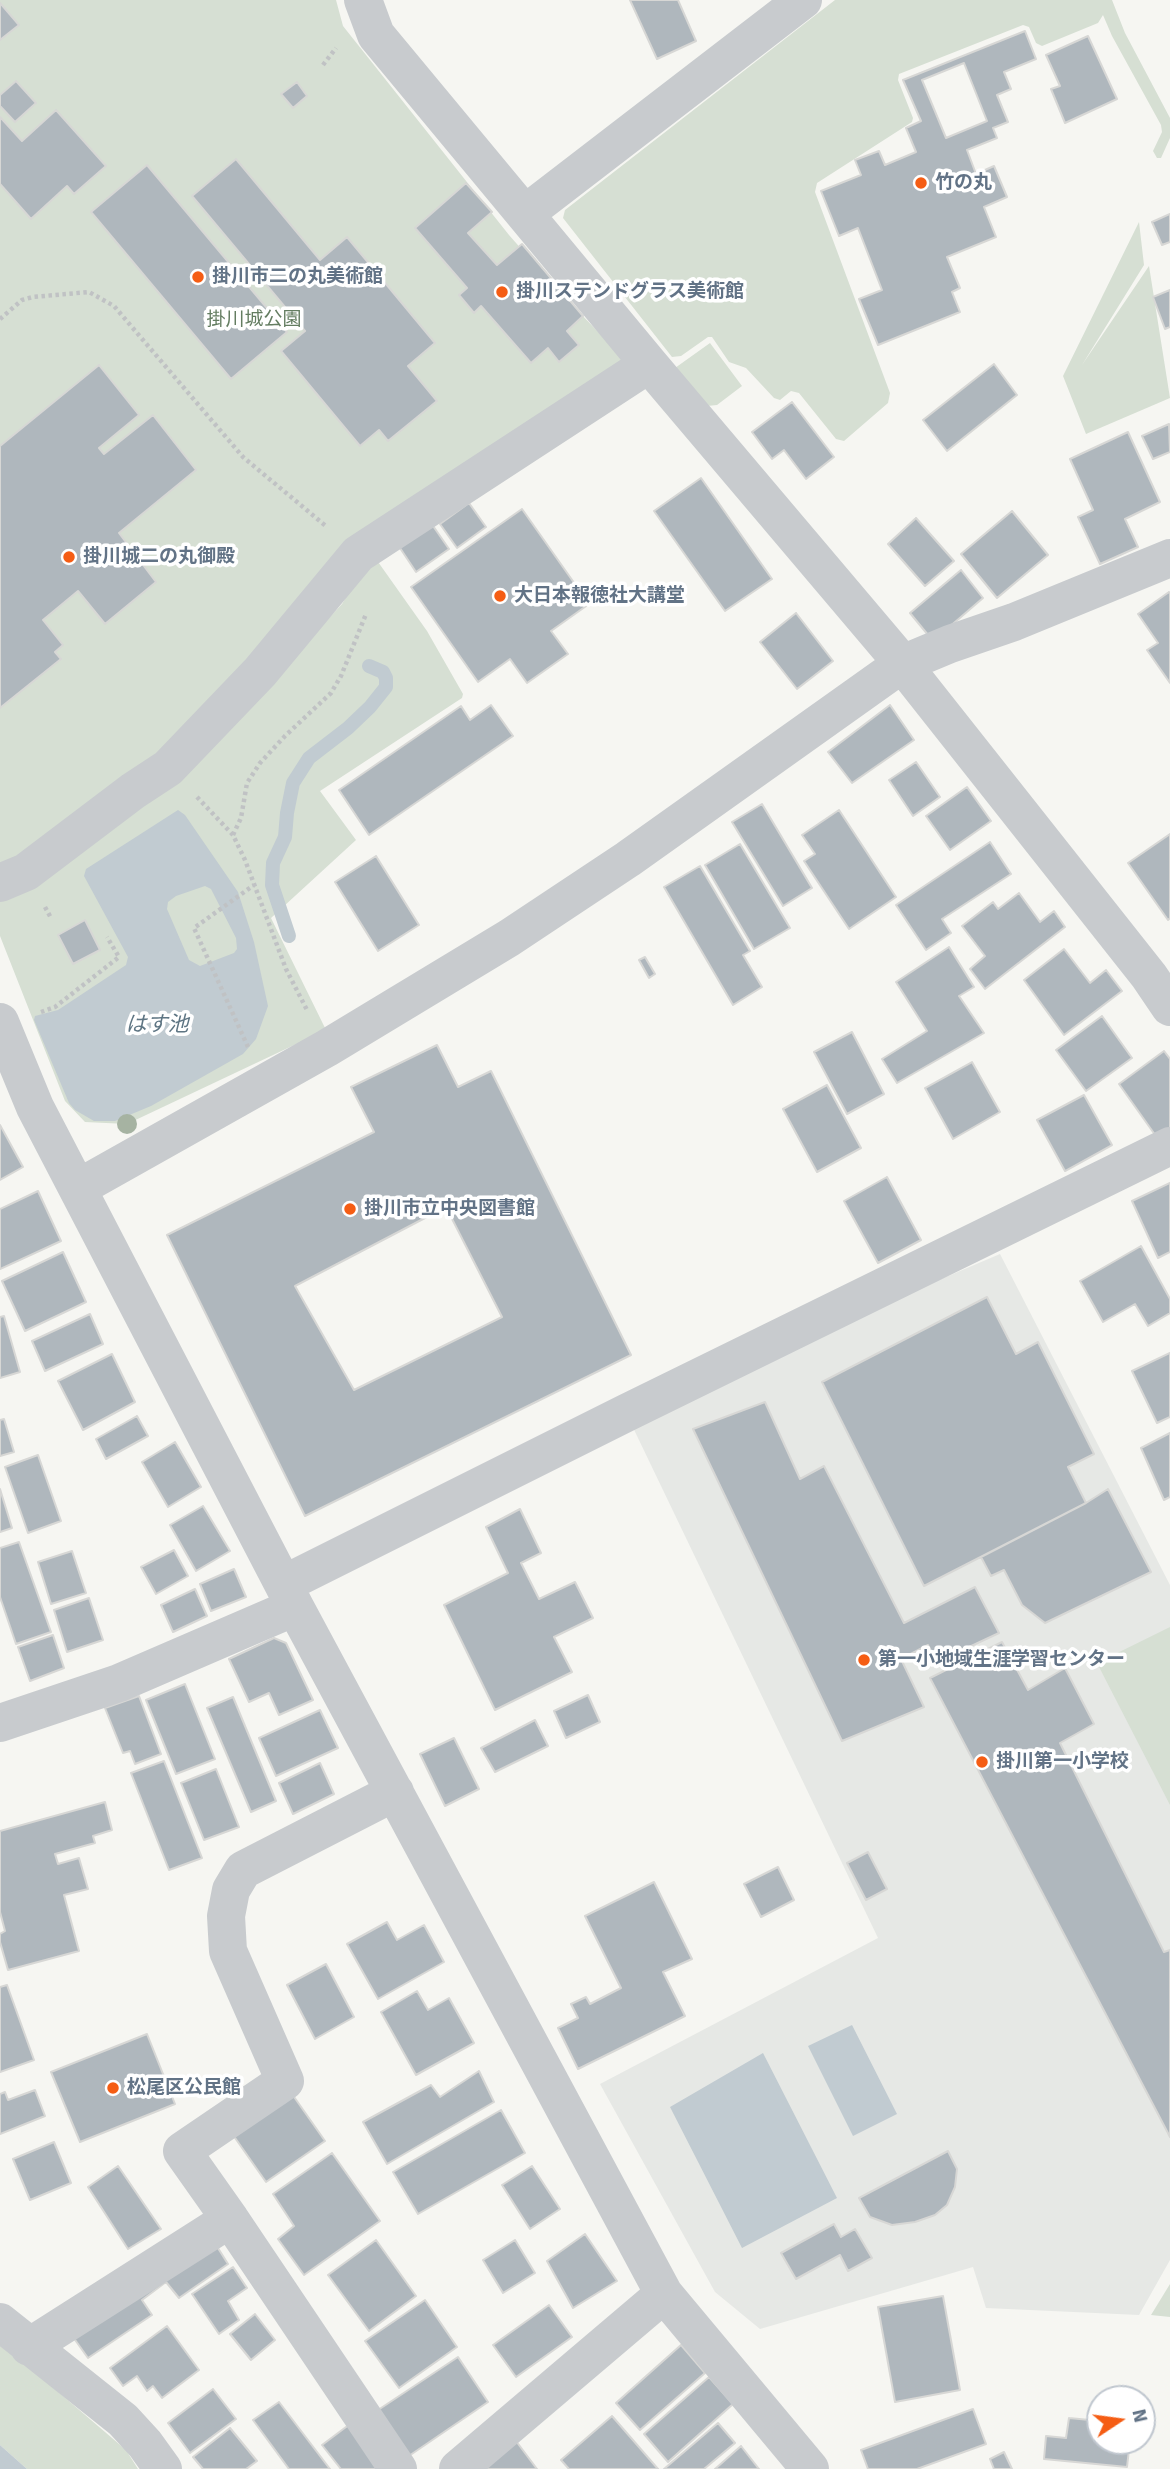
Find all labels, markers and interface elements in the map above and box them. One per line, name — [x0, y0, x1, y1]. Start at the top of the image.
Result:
place label: 竹の丸 — [935, 172, 992, 194]
marker: 竹の丸 — [913, 175, 929, 191]
place label: 掛川市二の丸美術館 — [212, 266, 383, 288]
marker: 掛川市二の丸美術館 — [190, 269, 206, 285]
place label: 掛川ステンドグラス美術館 — [516, 281, 744, 303]
marker: 掛川ステンドグラス美術館 — [494, 284, 510, 300]
park label: 掛川城公園 — [207, 309, 301, 331]
place label: 掛川城二の丸御殿 — [83, 546, 235, 568]
marker: 掛川城二の丸御殿 — [61, 549, 77, 565]
place label: 大日本報徳社大講堂 — [514, 585, 685, 607]
marker: 大日本報徳社大講堂 — [492, 588, 508, 604]
water label: はす池 — [126, 1012, 188, 1038]
place label: 掛川市立中央図書館 — [364, 1198, 535, 1220]
marker: 掛川市立中央図書館 — [342, 1201, 358, 1217]
place label: 第一小地域生涯学習センター — [878, 1649, 1125, 1671]
marker: 第一小地域生涯学習センター — [856, 1652, 872, 1668]
place label: 掛川第一小学校 — [996, 1751, 1129, 1773]
marker: 掛川第一小学校 — [974, 1754, 990, 1770]
place label: 松尾区公民館 — [127, 2077, 241, 2099]
marker: 松尾区公民館 — [105, 2080, 121, 2096]
north arrow — [1086, 2385, 1156, 2455]
text: N — [1126, 2407, 1153, 2425]

